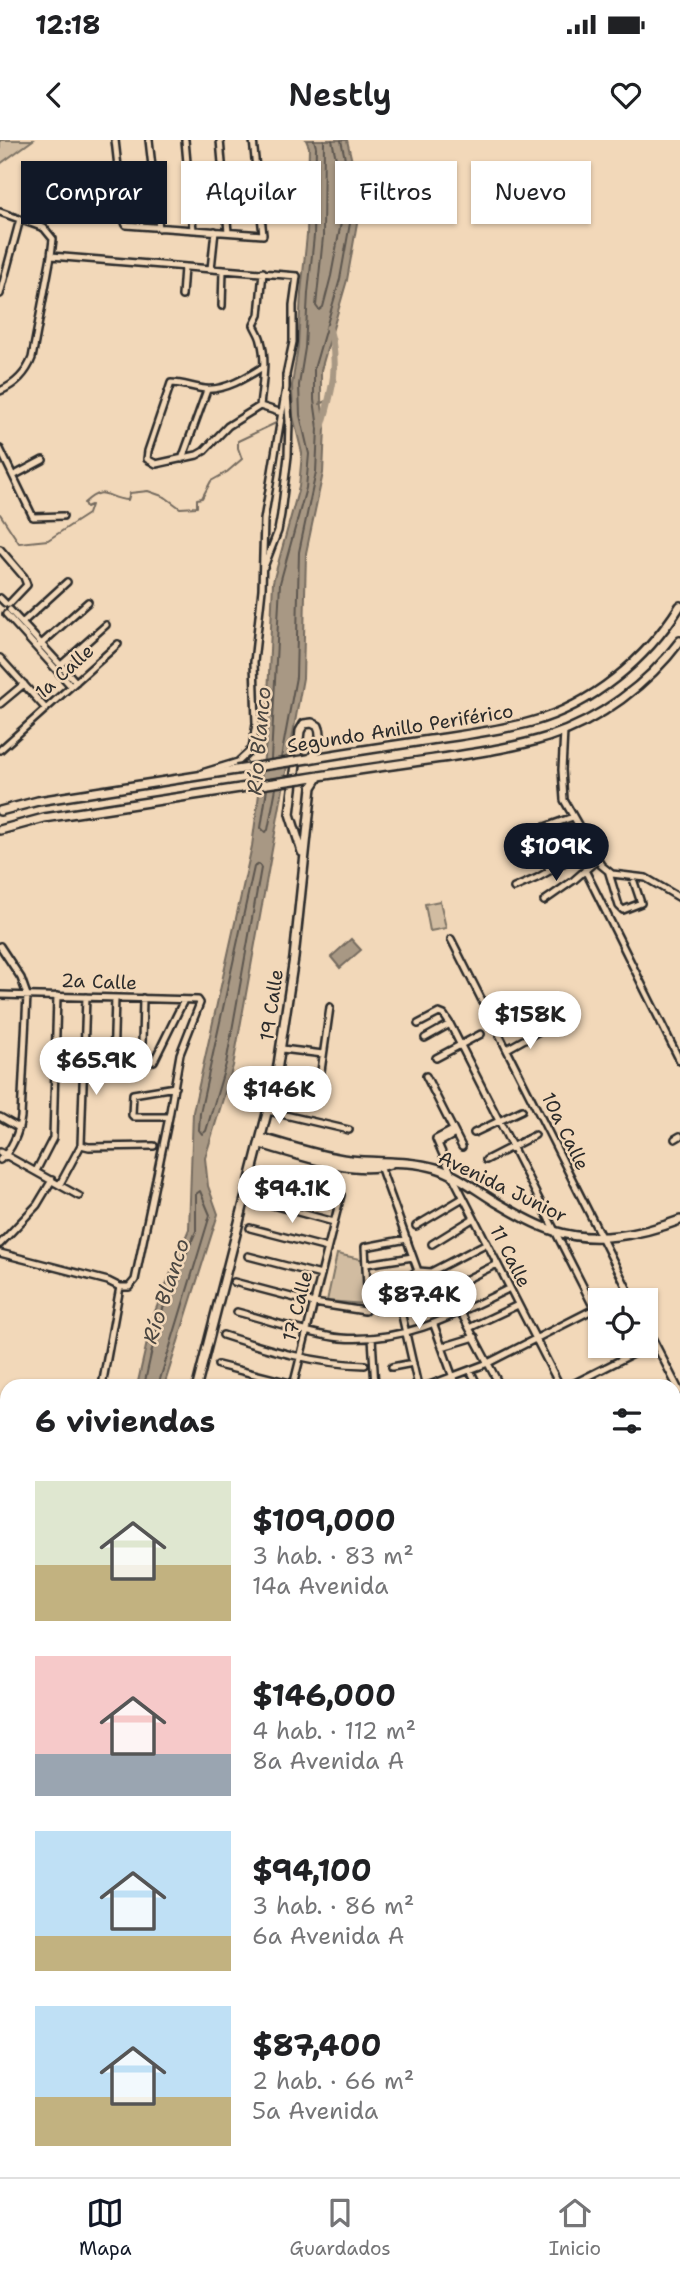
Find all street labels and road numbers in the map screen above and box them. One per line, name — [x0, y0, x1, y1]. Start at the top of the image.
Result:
street label: 1a Calle — [30, 638, 99, 704]
street label: Segundo Anillo Periférico — [285, 698, 515, 759]
street label: 2a Calle — [61, 968, 137, 995]
street label: 19 Calle — [254, 968, 289, 1043]
street label: 10a Calle — [536, 1088, 595, 1174]
street label: Avenida Junior — [434, 1145, 571, 1228]
street label: 11 Calle — [484, 1221, 537, 1292]
street label: 17 Calle — [277, 1268, 318, 1344]

